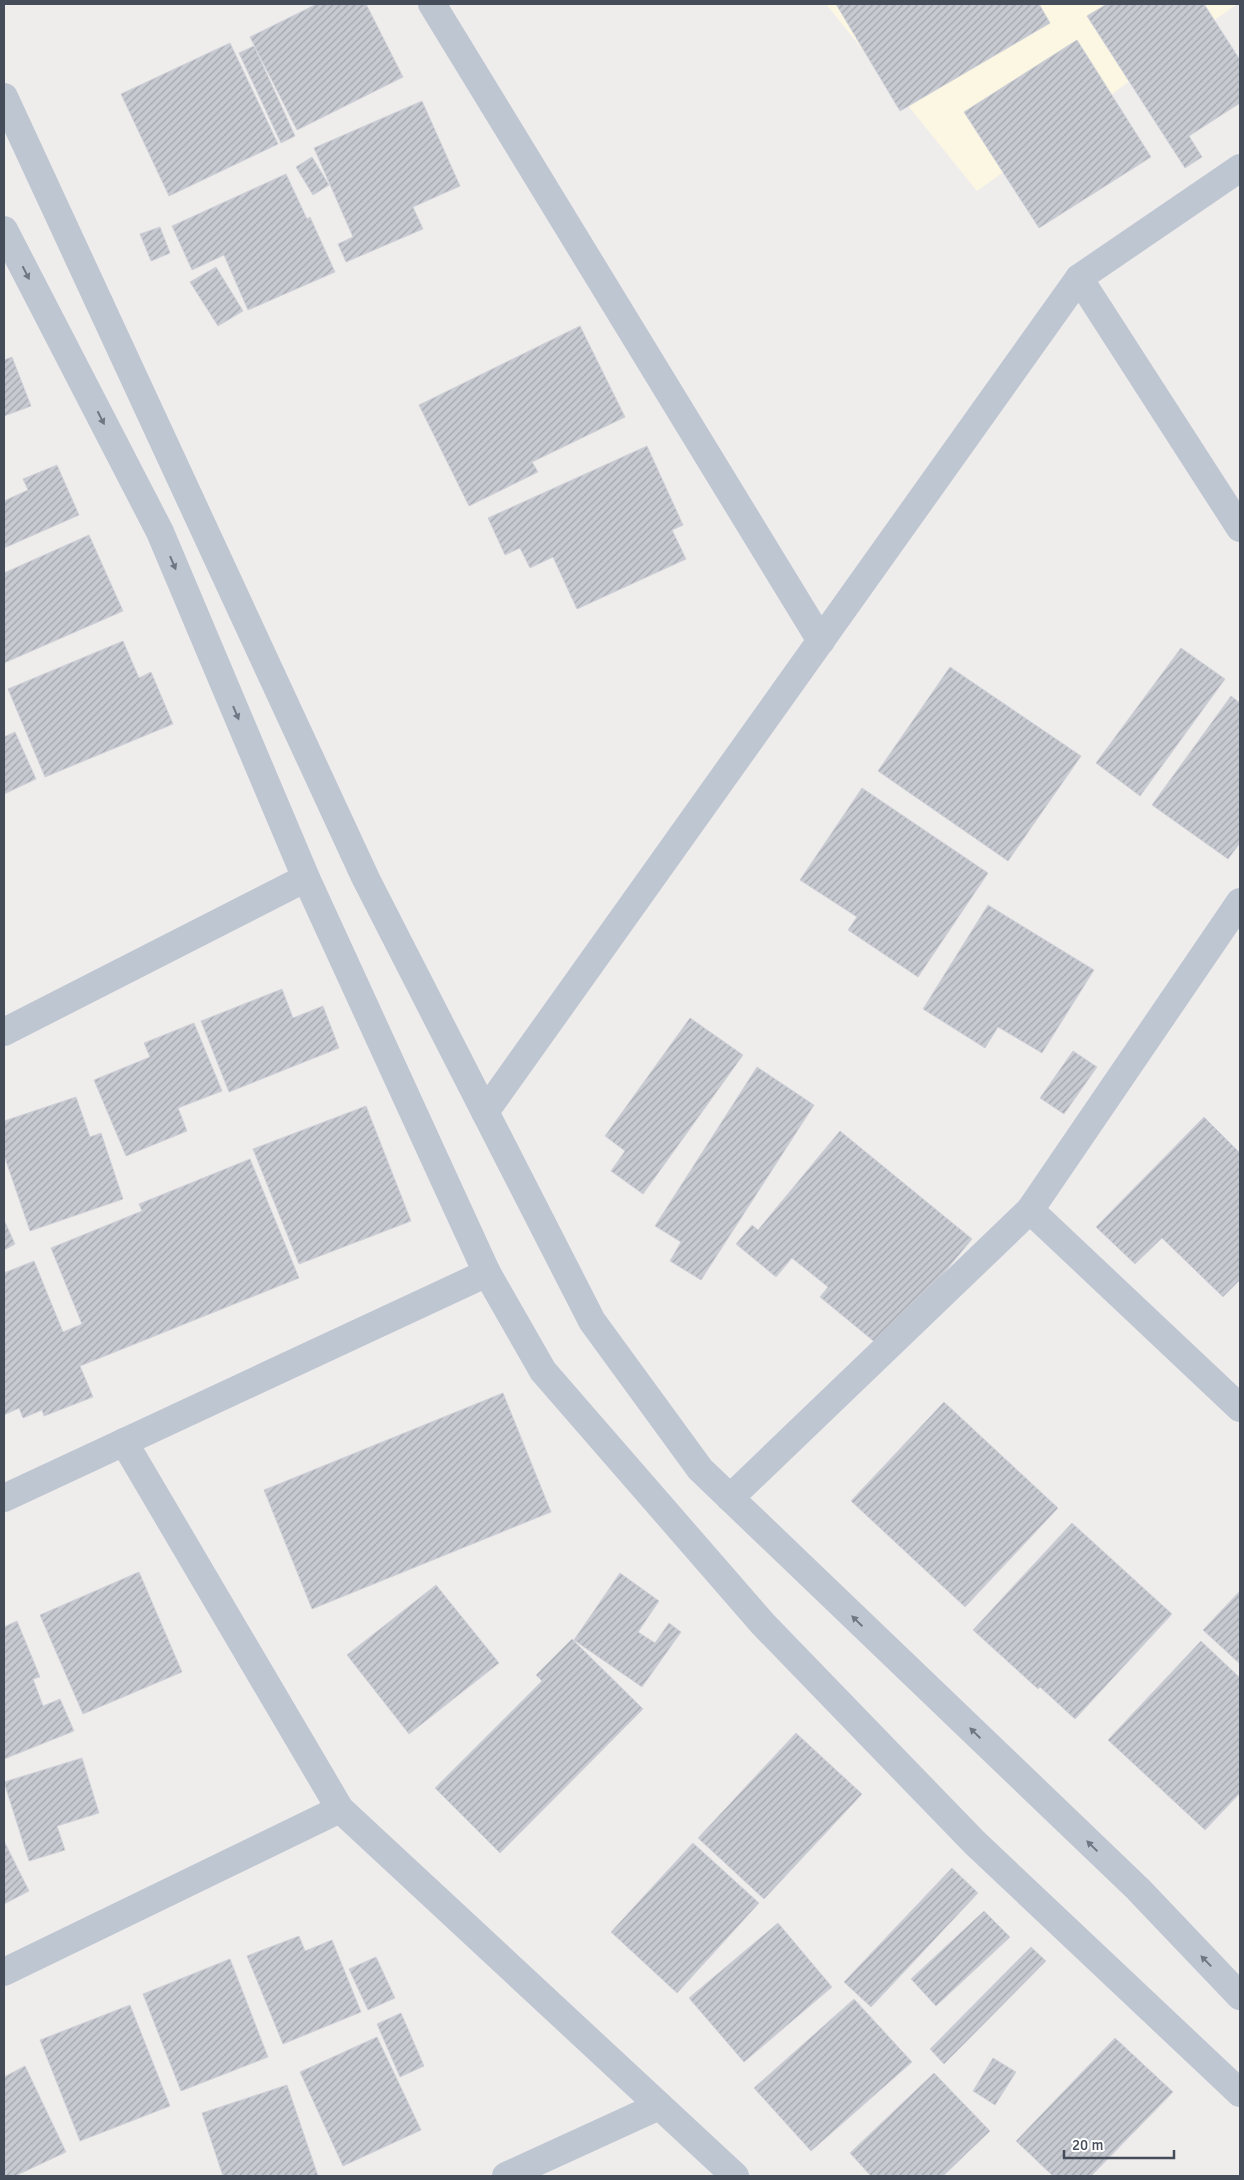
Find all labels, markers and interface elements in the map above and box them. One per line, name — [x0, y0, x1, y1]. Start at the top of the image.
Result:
one-way arrow — [22, 266, 30, 281]
one-way arrow — [97, 410, 105, 425]
one-way arrow — [170, 556, 178, 570]
one-way arrow — [233, 706, 241, 720]
one-way arrow — [852, 1615, 864, 1627]
one-way arrow — [969, 1727, 981, 1739]
one-way arrow — [1086, 1840, 1098, 1852]
one-way arrow — [1201, 1955, 1213, 1967]
scale bar — [1064, 2128, 1174, 2160]
text: 20 m — [1072, 2136, 1103, 2154]

